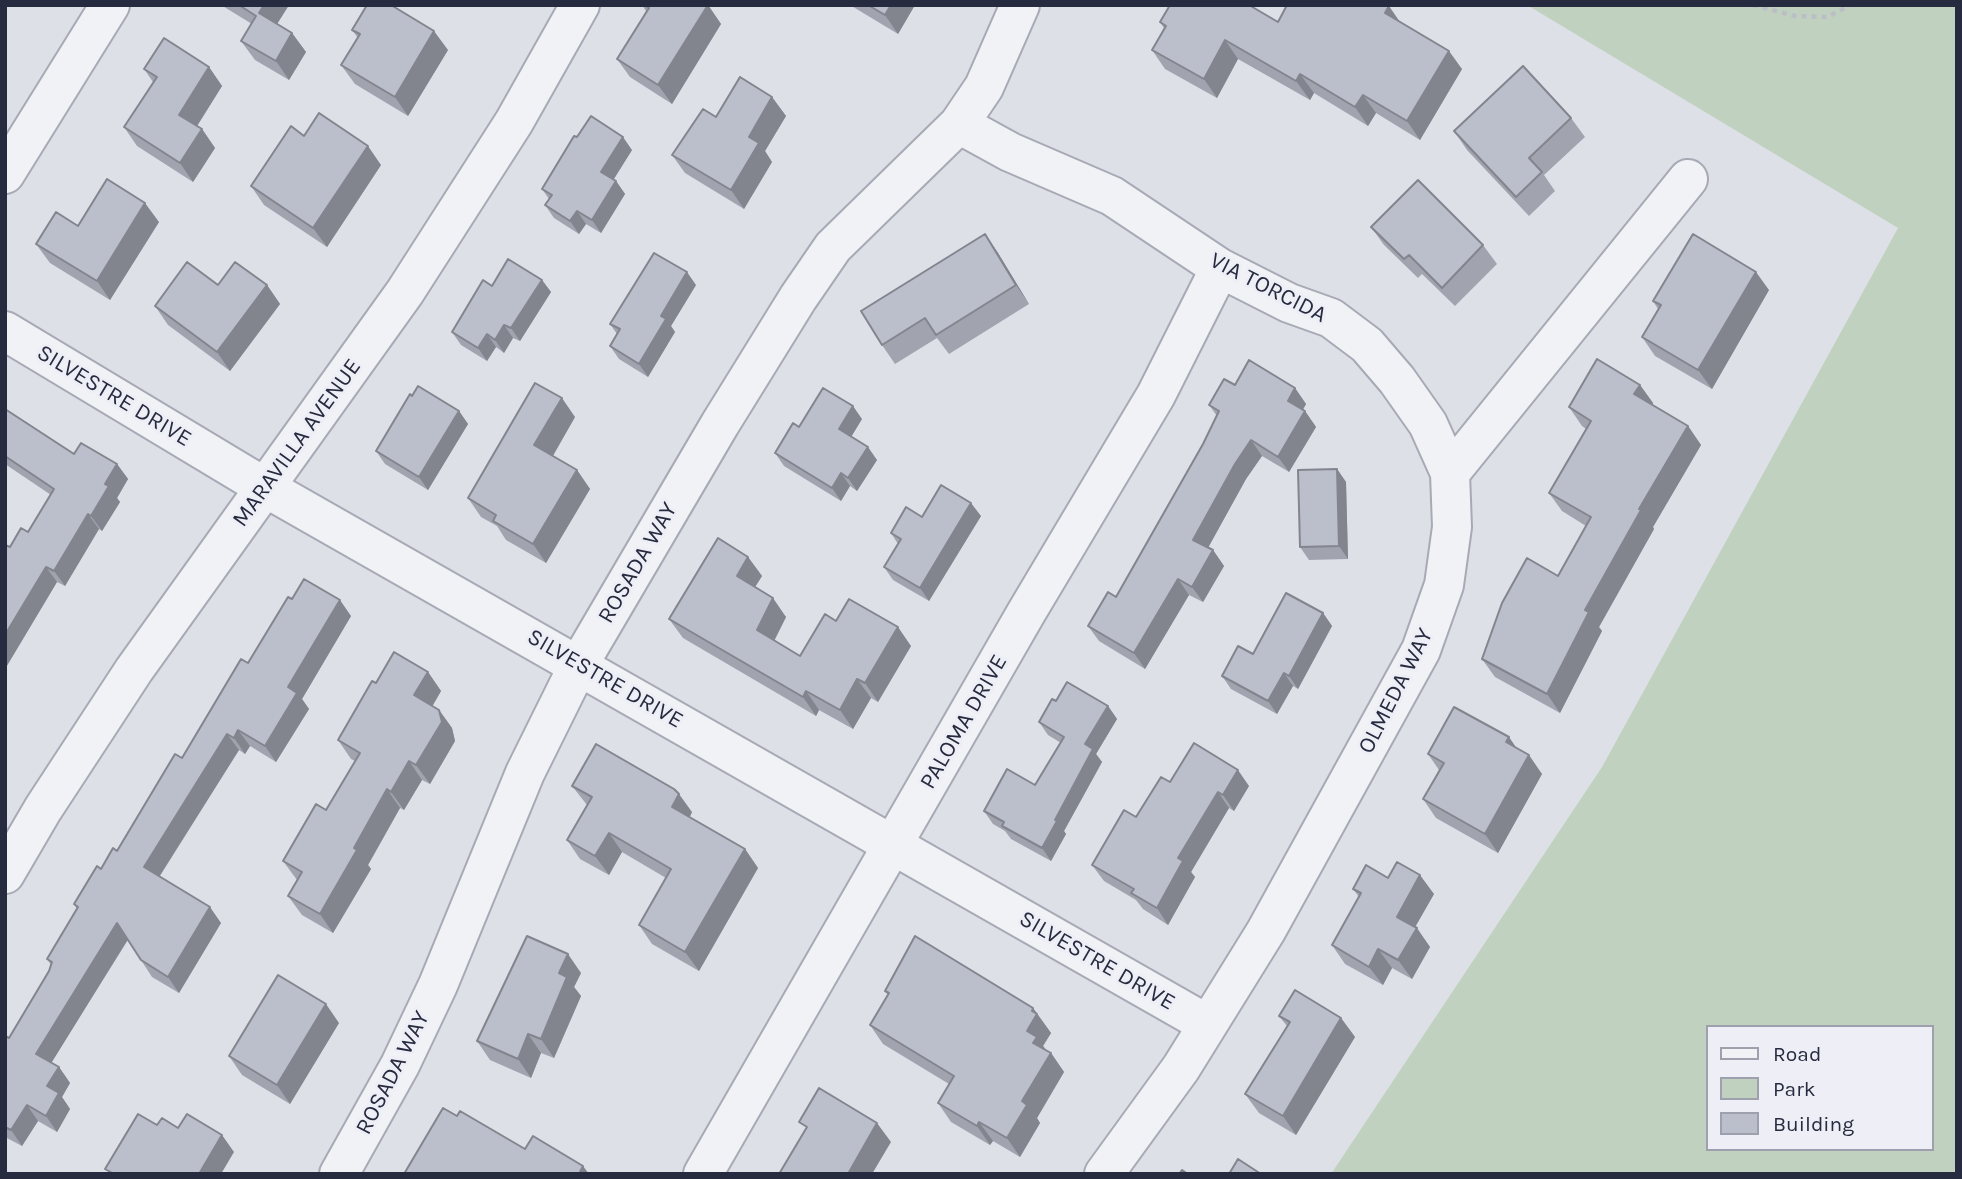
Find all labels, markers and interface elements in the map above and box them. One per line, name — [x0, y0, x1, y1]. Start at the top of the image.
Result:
street label: VIA TORCIDA — [1205, 247, 1331, 329]
street label: SILVESTRE DRIVE — [32, 339, 196, 453]
street label: MARAVILLA AVENUE — [227, 354, 367, 532]
street label: ROSADA WAY — [592, 498, 684, 628]
street label: SILVESTRE DRIVE — [522, 623, 688, 735]
street label: OLMEDA WAY — [1353, 624, 1439, 758]
street label: PALOMA DRIVE — [914, 650, 1014, 794]
street label: SILVESTRE DRIVE — [1014, 905, 1180, 1017]
street label: ROSADA WAY — [350, 1007, 436, 1139]
legend — [1706, 1025, 1934, 1151]
text: Road — [1773, 1042, 1821, 1066]
text: Park — [1773, 1077, 1816, 1101]
text: Building — [1773, 1112, 1854, 1136]

